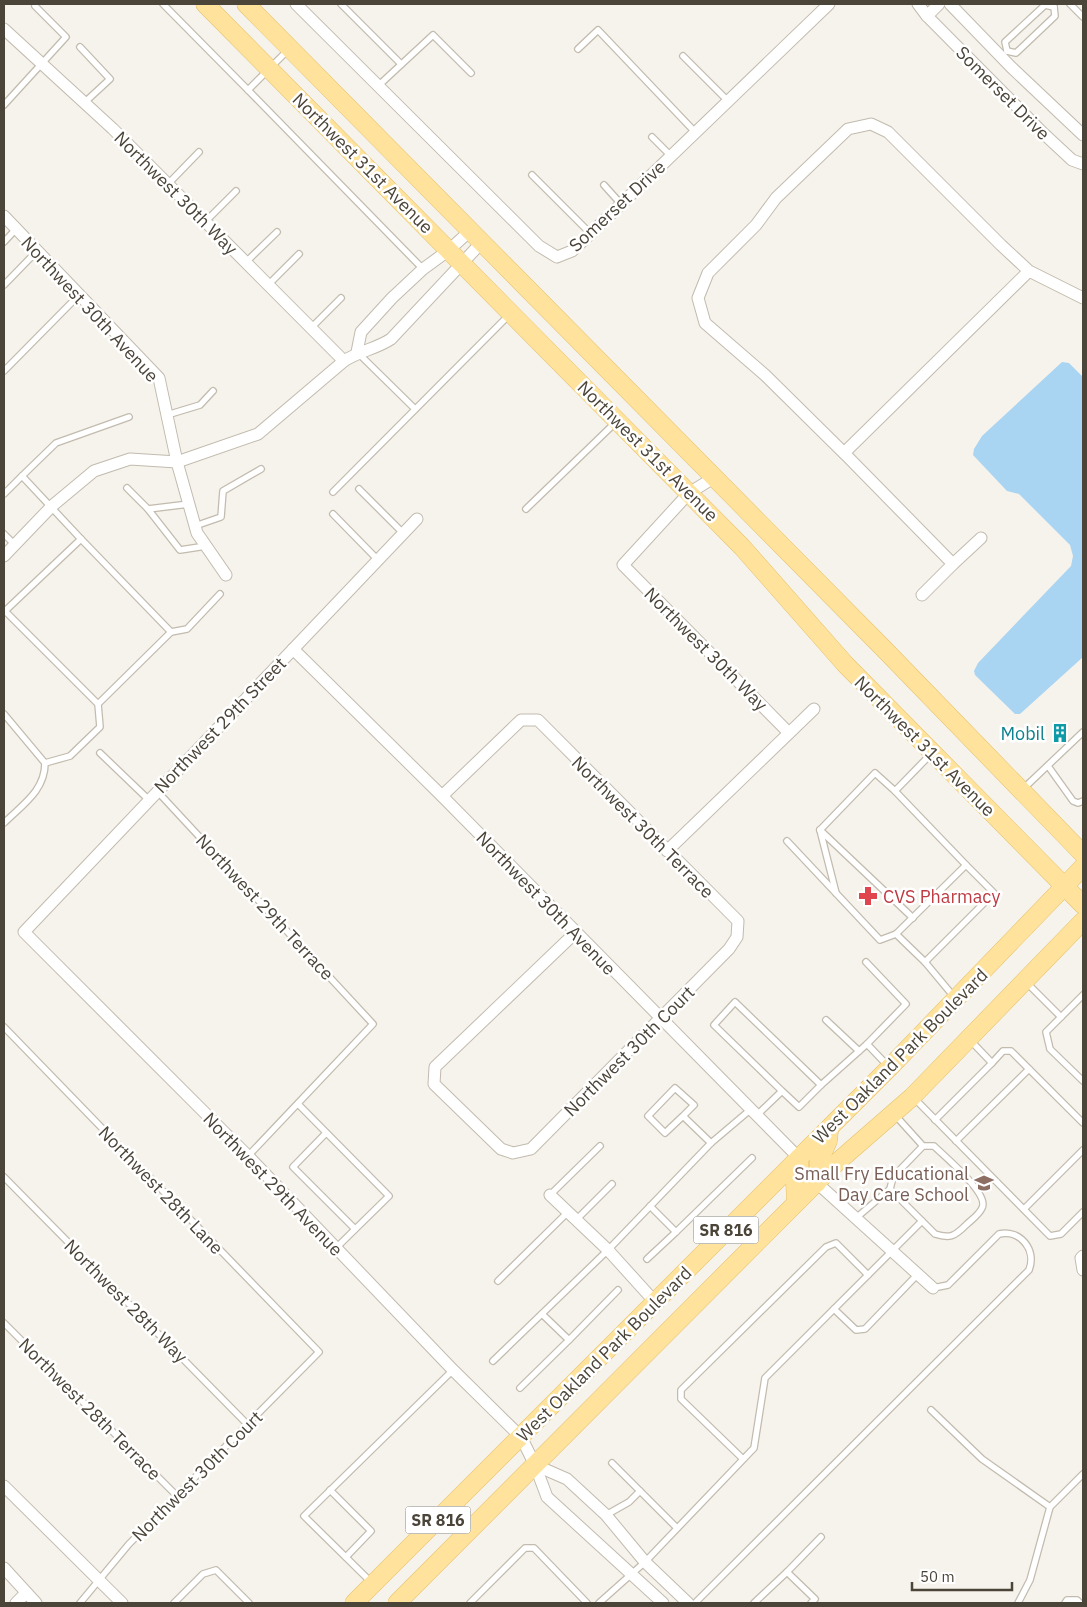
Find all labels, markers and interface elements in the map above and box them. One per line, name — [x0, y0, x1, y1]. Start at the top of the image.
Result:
street label: Somerset Drive — [951, 41, 1055, 145]
street label: Northwest 31st Avenue — [288, 88, 438, 238]
street label: Northwest 30th Way — [109, 126, 243, 260]
street label: Somerset Drive — [564, 155, 670, 257]
street label: Northwest 30th Avenue — [16, 231, 164, 387]
street label: Northwest 31st Avenue — [573, 376, 723, 526]
street label: Northwest 30th Way — [639, 582, 773, 716]
street label: Northwest 29th Street — [149, 652, 291, 798]
street label: Northwest 31st Avenue — [850, 671, 1000, 821]
place label: Mobil — [1000, 722, 1045, 745]
building icon: Mobil — [1049, 722, 1071, 744]
street label: Northwest 30th Terrace — [567, 751, 719, 903]
street label: Northwest 30th Avenue — [471, 826, 621, 980]
street label: Northwest 29th Terrace — [191, 829, 339, 985]
pharmacy icon: CVS Pharmacy — [857, 885, 879, 907]
place label: CVS Pharmacy — [883, 885, 1000, 908]
street label: West Oakland Park Boulevard — [807, 963, 993, 1149]
street label: Northwest 30th Court — [559, 981, 699, 1121]
street label: Northwest 29th Avenue — [198, 1107, 348, 1261]
street label: Northwest 28th Lane — [94, 1121, 228, 1259]
place label: Small Fry Educational Day Care School — [794, 1162, 969, 1206]
school or university icon: Small Fry Educational Day Care School — [973, 1172, 995, 1194]
road number: SR 816 — [694, 1216, 758, 1244]
street label: Northwest 28th Way — [59, 1234, 193, 1368]
street label: West Oakland Park Boulevard — [511, 1261, 697, 1447]
street label: Northwest 28th Terrace — [14, 1333, 166, 1485]
street label: Northwest 30th Court — [127, 1406, 267, 1546]
road number: SR 816 — [406, 1506, 470, 1534]
scale bar — [912, 1560, 1012, 1592]
text: 50 m — [920, 1567, 955, 1586]

